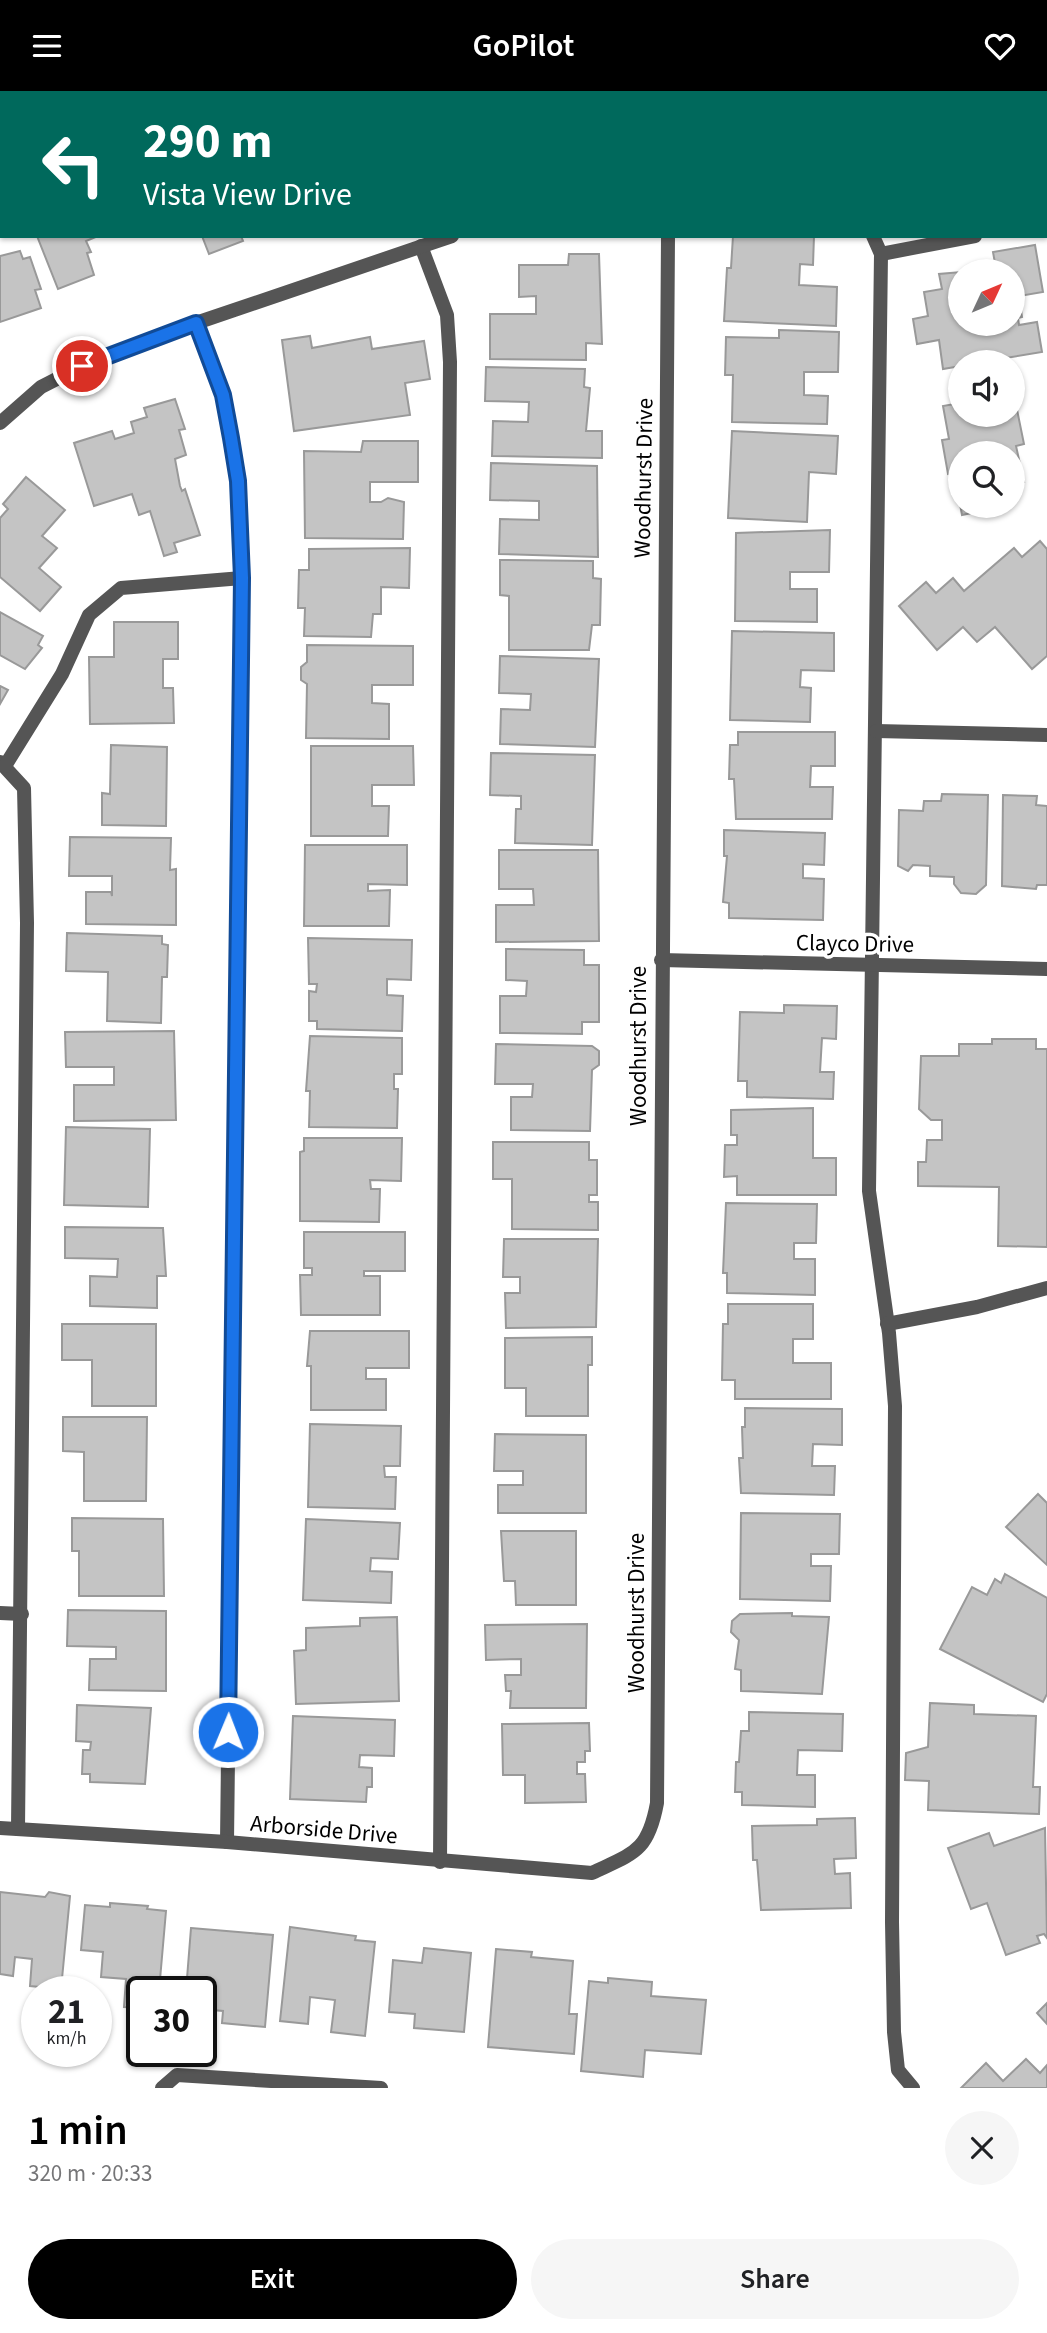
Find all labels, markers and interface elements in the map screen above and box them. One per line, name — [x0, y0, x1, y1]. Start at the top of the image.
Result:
text: GoPilot — [473, 23, 574, 69]
icon: menu — [28, 27, 66, 65]
icon: heart — [981, 27, 1019, 65]
text: 290 m — [143, 107, 272, 177]
icon: left — [28, 119, 119, 210]
text: Vista View Drive — [143, 172, 352, 218]
north arrow — [948, 259, 1026, 336]
map controls — [948, 259, 1025, 518]
pin — [52, 336, 112, 396]
icon: arrive — [63, 347, 101, 385]
button: sound — [948, 350, 1025, 427]
street label: Woodhurst Drive — [626, 398, 661, 558]
button: search — [948, 441, 1025, 518]
street label: Clayco Drive — [796, 926, 914, 961]
street label: Woodhurst Drive — [622, 966, 655, 1126]
street label: Woodhurst Drive — [620, 1533, 653, 1693]
position arrow — [191, 1695, 265, 1769]
street label: Arborside Drive — [249, 1807, 399, 1852]
speed limit sign: 30 — [126, 1976, 217, 2067]
text: 21 — [48, 1987, 85, 2037]
text: km/h — [47, 2026, 86, 2051]
text: 1 min — [28, 2101, 128, 2161]
button: close — [945, 2111, 1019, 2185]
text: 320 m · 20:33 — [28, 2157, 152, 2190]
button: Exit — [28, 2239, 517, 2319]
button: Share — [531, 2239, 1019, 2319]

